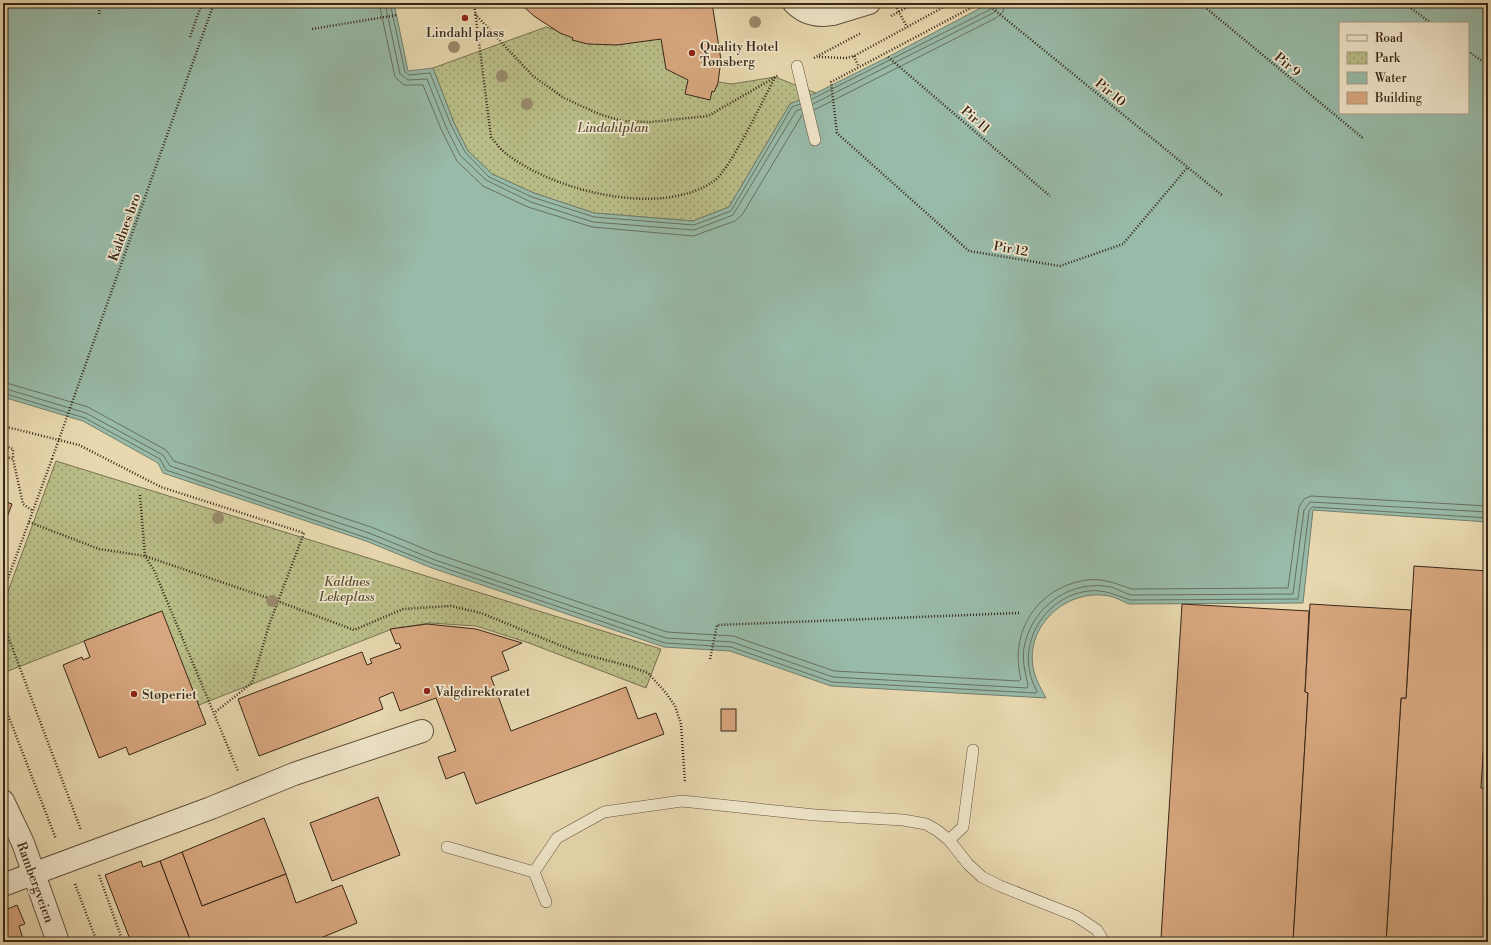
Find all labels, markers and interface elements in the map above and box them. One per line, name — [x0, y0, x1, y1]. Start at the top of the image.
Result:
marker: Lindahl plass — [460, 13, 470, 23]
legend — [1339, 22, 1469, 114]
place label: Lindahl plass — [426, 25, 504, 41]
text: Road — [1375, 31, 1403, 46]
place label: Quality Hotel Tønsberg — [700, 39, 778, 70]
marker: Quality Hotel Tønsberg — [687, 48, 697, 58]
street label: Pir 9 — [1271, 49, 1304, 80]
text: Park — [1375, 51, 1401, 66]
text: Water — [1374, 71, 1407, 86]
street label: Pir 10 — [1092, 75, 1129, 110]
text: Building — [1374, 91, 1423, 106]
street label: Pir 11 — [958, 103, 993, 137]
park label: Lindahlplan — [576, 120, 649, 136]
street label: Kaldnes bro — [105, 191, 145, 263]
street label: Pir 12 — [992, 238, 1029, 260]
park label: Kaldnes Lekeplass — [318, 574, 375, 605]
place label: Valgdirektoratet — [434, 684, 531, 700]
marker: Valgdirektoratet — [422, 686, 432, 696]
place label: Støperiet — [142, 687, 197, 703]
marker: Støperiet — [129, 689, 139, 699]
street label: Rambergveien — [13, 840, 57, 925]

